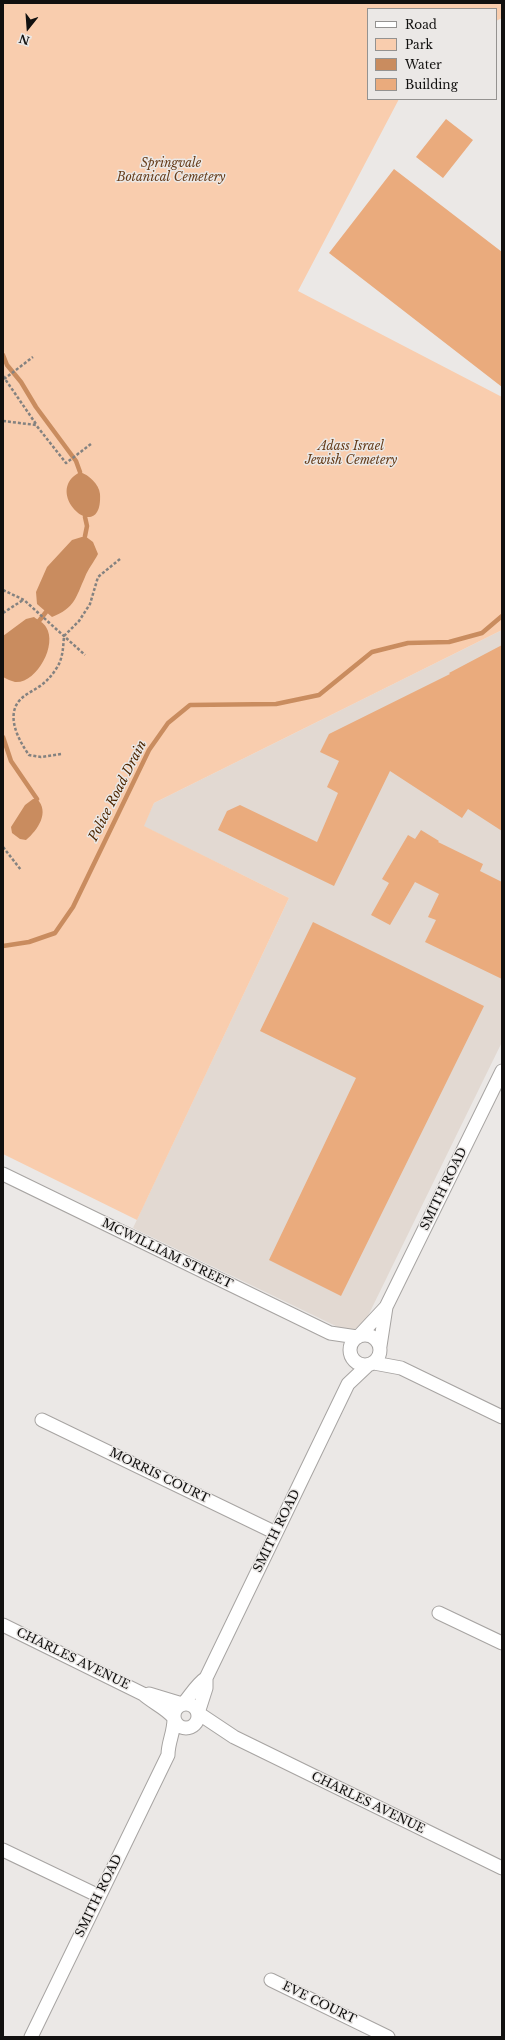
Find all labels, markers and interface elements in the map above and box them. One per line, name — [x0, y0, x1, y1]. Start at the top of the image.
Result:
north arrow — [8, 8, 48, 48]
legend — [367, 8, 497, 100]
text: Road — [405, 17, 437, 32]
text: N — [17, 31, 31, 48]
text: Park — [405, 37, 433, 52]
text: Water — [405, 57, 442, 72]
text: Building — [405, 77, 458, 92]
park label: Springvale Botanical Cemetery — [117, 157, 225, 185]
park label: Adass Israel Jewish Cemetery — [305, 440, 397, 468]
water label: Police Road Drain — [86, 738, 150, 844]
street label: SMITH ROAD — [418, 1145, 470, 1233]
street label: MCWILLIAM STREET — [99, 1216, 235, 1292]
street label: MORRIS COURT — [107, 1446, 211, 1506]
street label: SMITH ROAD — [251, 1487, 303, 1575]
street label: CHARLES AVENUE — [14, 1625, 132, 1693]
street label: CHARLES AVENUE — [309, 1769, 427, 1837]
street label: SMITH ROAD — [73, 1852, 125, 1940]
street label: EVE COURT — [280, 1979, 358, 2027]

